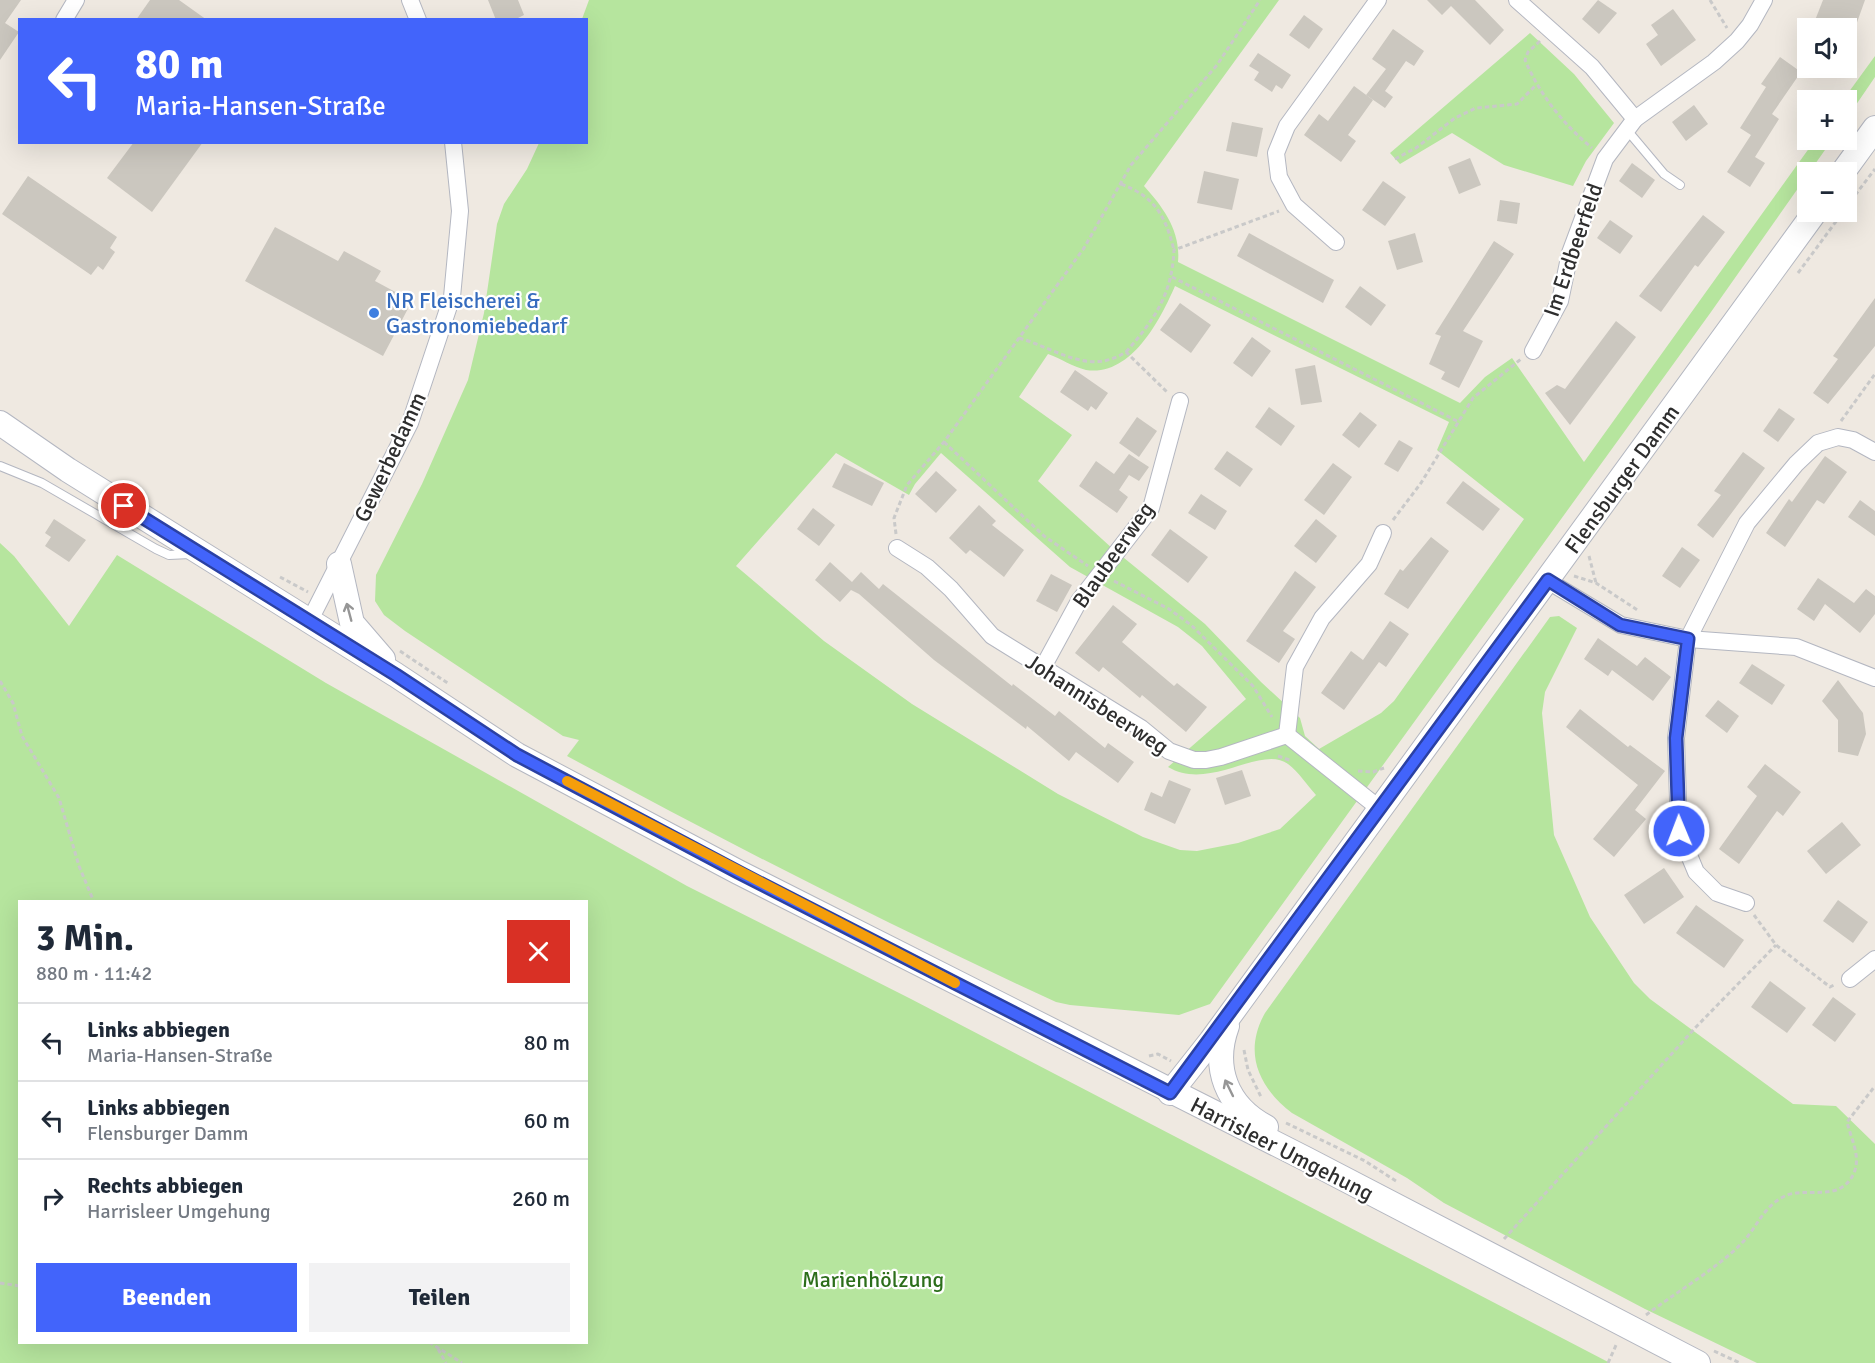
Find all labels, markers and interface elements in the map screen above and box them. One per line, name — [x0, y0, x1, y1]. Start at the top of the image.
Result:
map controls — [1797, 18, 1857, 222]
button: sound — [1797, 18, 1857, 78]
text: 80 m — [135, 39, 224, 90]
icon: left — [36, 42, 114, 120]
text: Maria-Hansen-Straße — [135, 90, 386, 123]
button: + — [1797, 90, 1857, 150]
button: − — [1797, 162, 1857, 222]
street label: Im Erdbeerfeld — [1538, 180, 1608, 320]
place label: NR Fleischerei & Gastronomiebedarf — [386, 287, 569, 339]
marker: NR Fleischerei & Gastronomiebedarf — [367, 306, 381, 320]
street label: Gewerbedamm — [348, 388, 432, 526]
street label: Flensburger Damm — [1559, 399, 1685, 559]
pin — [98, 480, 149, 531]
icon: arrive — [107, 489, 140, 522]
street label: Blaubeerweg — [1067, 497, 1159, 613]
one-way arrow — [342, 603, 354, 622]
street label: Johannisbeerweg — [1021, 648, 1173, 760]
position arrow — [1647, 799, 1711, 863]
text: 3 Min. — [36, 916, 134, 961]
button: close — [507, 920, 570, 983]
text: 880 m · 11:42 — [36, 961, 152, 986]
text: Links abbiegen — [87, 1016, 230, 1043]
icon: left — [36, 1026, 69, 1059]
text: 80 m — [524, 1029, 570, 1056]
text: Maria-Hansen-Straße — [87, 1043, 273, 1068]
one-way arrow — [1222, 1079, 1234, 1097]
street label: Harrisleer Umgehung — [1186, 1091, 1378, 1207]
text: Links abbiegen — [87, 1094, 230, 1121]
icon: left — [36, 1104, 69, 1137]
text: 60 m — [524, 1107, 570, 1134]
text: Flensburger Damm — [87, 1121, 249, 1146]
text: Rechts abbiegen — [87, 1172, 243, 1199]
icon: right — [36, 1182, 69, 1215]
text: 260 m — [512, 1185, 570, 1212]
text: Harrisleer Umgehung — [87, 1199, 271, 1224]
button: Beenden — [36, 1263, 297, 1332]
button: Teilen — [309, 1263, 570, 1332]
park label: Marienhölzung — [802, 1266, 944, 1293]

